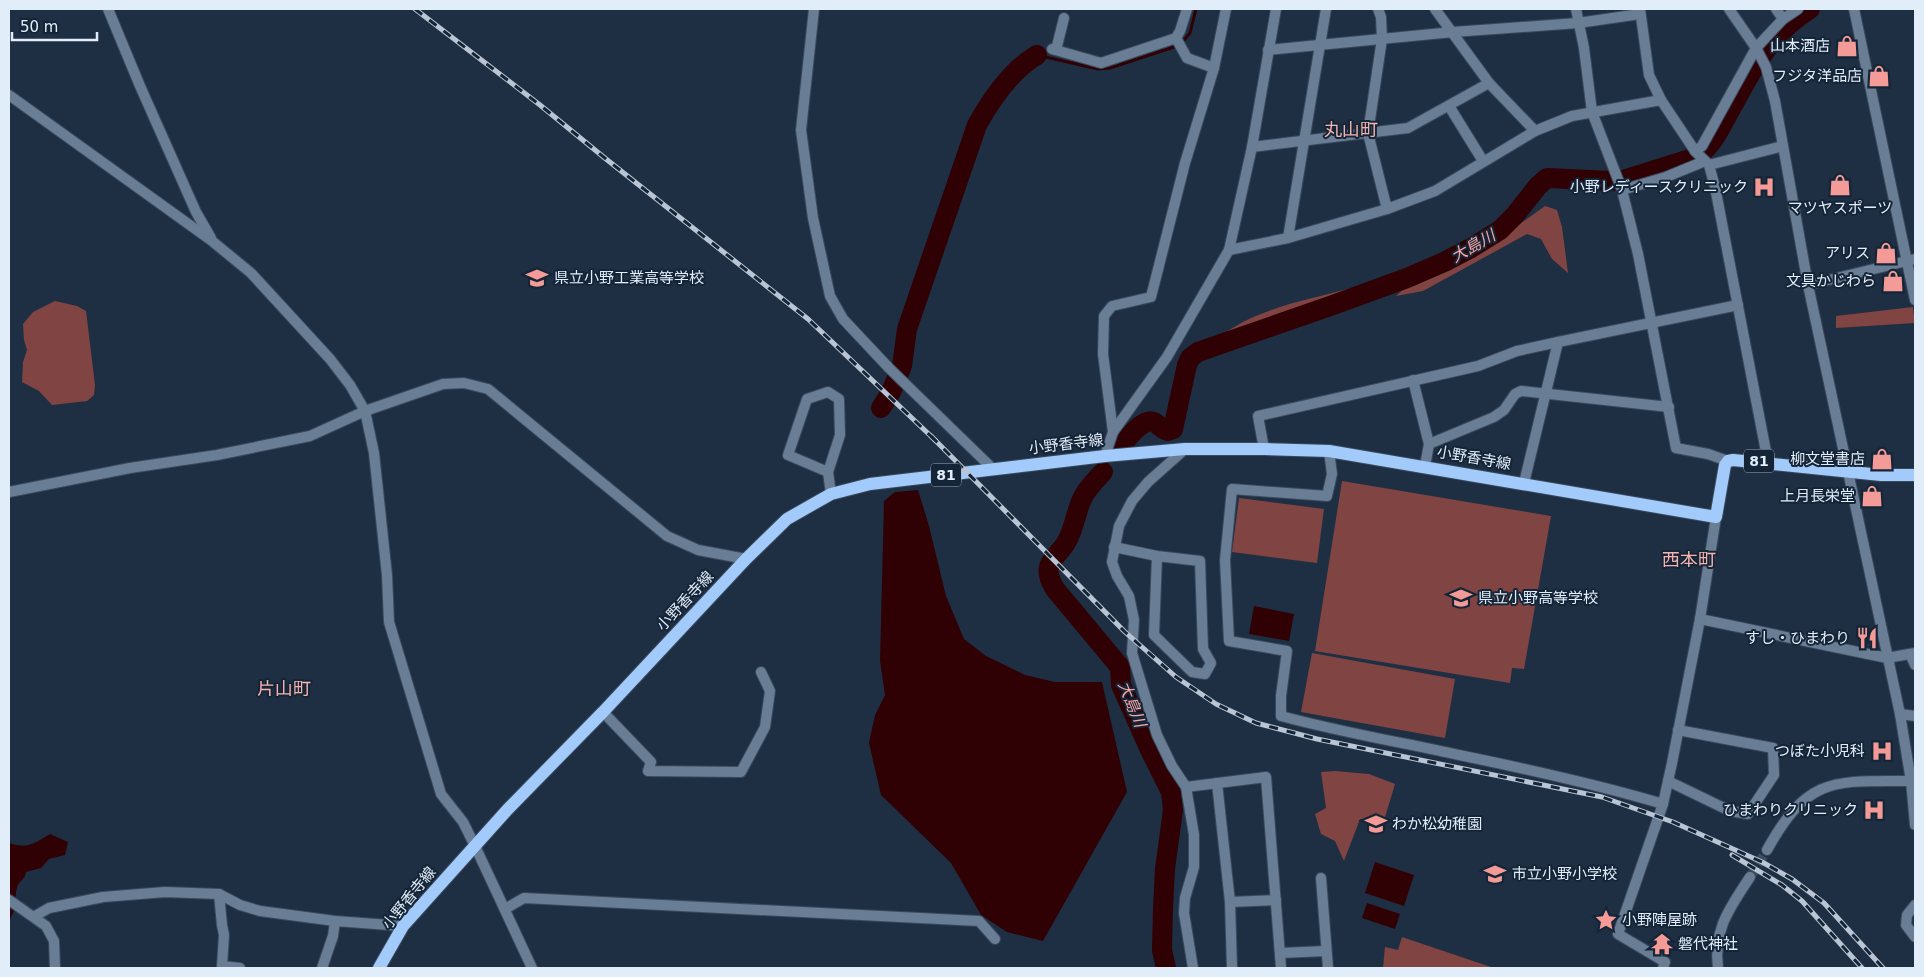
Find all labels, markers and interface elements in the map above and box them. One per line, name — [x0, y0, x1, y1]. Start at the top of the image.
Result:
scale bar — [12, 10, 98, 42]
text: 50 m — [20, 18, 58, 36]
shop icon: 山本酒店 — [1834, 33, 1860, 59]
place label: 山本酒店 — [1770, 37, 1830, 55]
shop icon: フジタ洋品店 — [1866, 63, 1892, 89]
place label: フジタ洋品店 — [1772, 67, 1862, 85]
district label: 丸山町 — [1324, 119, 1378, 140]
shop icon: マツヤスポーツ — [1827, 172, 1853, 198]
hospital icon: 小野レディースクリニック — [1751, 174, 1777, 200]
place label: 小野レディースクリニック — [1570, 178, 1748, 196]
place label: マツヤスポーツ — [1788, 199, 1892, 217]
water label: 大島川 — [1447, 225, 1500, 266]
shop icon: アリス — [1873, 240, 1899, 266]
place label: アリス — [1825, 244, 1870, 262]
school or university icon: 県立小野工業高等学校 — [524, 265, 550, 291]
shop icon: 文具かじわら — [1880, 268, 1906, 294]
place label: 県立小野工業高等学校 — [554, 269, 704, 287]
place label: 文具かじわら — [1786, 272, 1876, 290]
street label: 小野香寺線 — [1028, 430, 1104, 458]
street label: 小野香寺線 — [1435, 443, 1513, 473]
shop icon: 柳文堂書店 — [1869, 446, 1895, 472]
road number: 81 — [1744, 450, 1774, 472]
place label: 柳文堂書店 — [1790, 450, 1865, 468]
road number: 81 — [931, 464, 961, 486]
shop icon: 上月長栄堂 — [1859, 483, 1885, 509]
place label: 上月長栄堂 — [1780, 487, 1855, 505]
district label: 西本町 — [1662, 549, 1716, 570]
street label: 小野香寺線 — [653, 567, 717, 635]
school or university icon: 県立小野高等学校 — [1448, 585, 1474, 611]
place label: 県立小野高等学校 — [1478, 589, 1598, 607]
restaurant icon: すし・ひまわり — [1854, 625, 1880, 651]
place label: すし・ひまわり — [1745, 629, 1850, 647]
district label: 片山町 — [257, 678, 311, 699]
water label: 大島川 — [1114, 678, 1151, 732]
hospital icon: つぼた小児科 — [1869, 738, 1895, 764]
place label: つぼた小児科 — [1775, 742, 1865, 760]
hospital icon: ひまわりクリニック — [1861, 797, 1887, 823]
place label: ひまわりクリニック — [1723, 801, 1858, 819]
school or university icon: わか松幼稚園 — [1363, 811, 1389, 837]
place label: わか松幼稚園 — [1392, 815, 1482, 833]
school or university icon: 市立小野小学校 — [1482, 861, 1508, 887]
street label: 小野香寺線 — [378, 863, 440, 933]
place label: 市立小野小学校 — [1512, 865, 1617, 883]
place icon: 小野陣屋跡 — [1593, 907, 1619, 933]
place label: 小野陣屋跡 — [1622, 911, 1697, 929]
temple icon: 磐代神社 — [1649, 931, 1675, 957]
place label: 磐代神社 — [1678, 935, 1738, 953]

